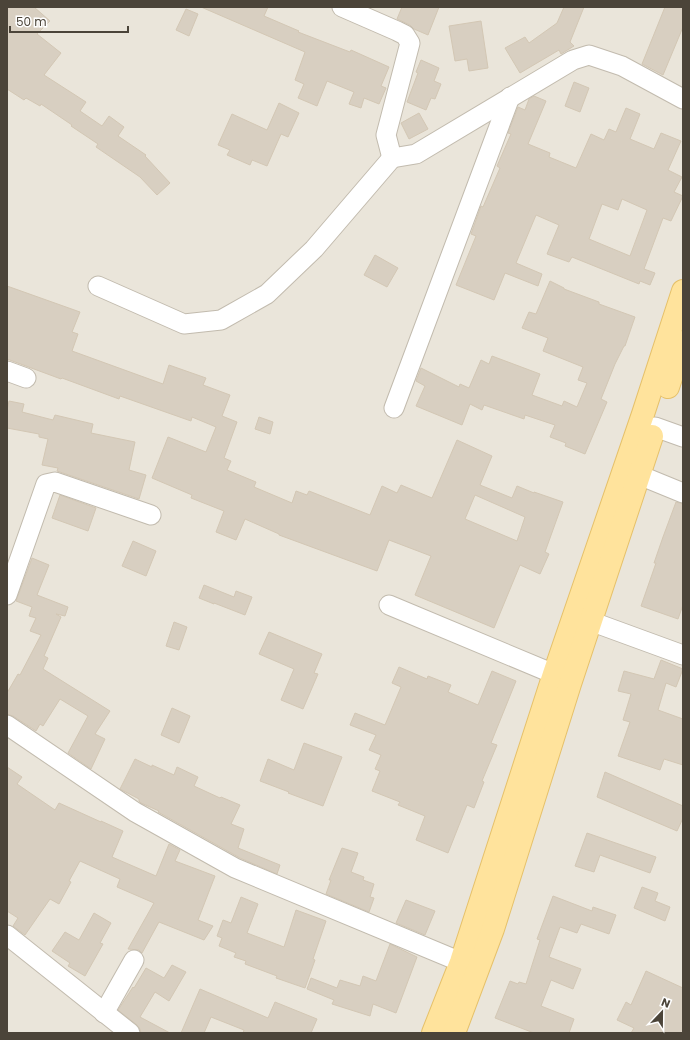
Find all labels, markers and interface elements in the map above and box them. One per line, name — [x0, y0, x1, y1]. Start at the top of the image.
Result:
scale bar — [10, 8, 128, 34]
text: 50 m — [16, 13, 47, 30]
north arrow — [642, 992, 682, 1032]
text: N — [659, 994, 673, 1012]

